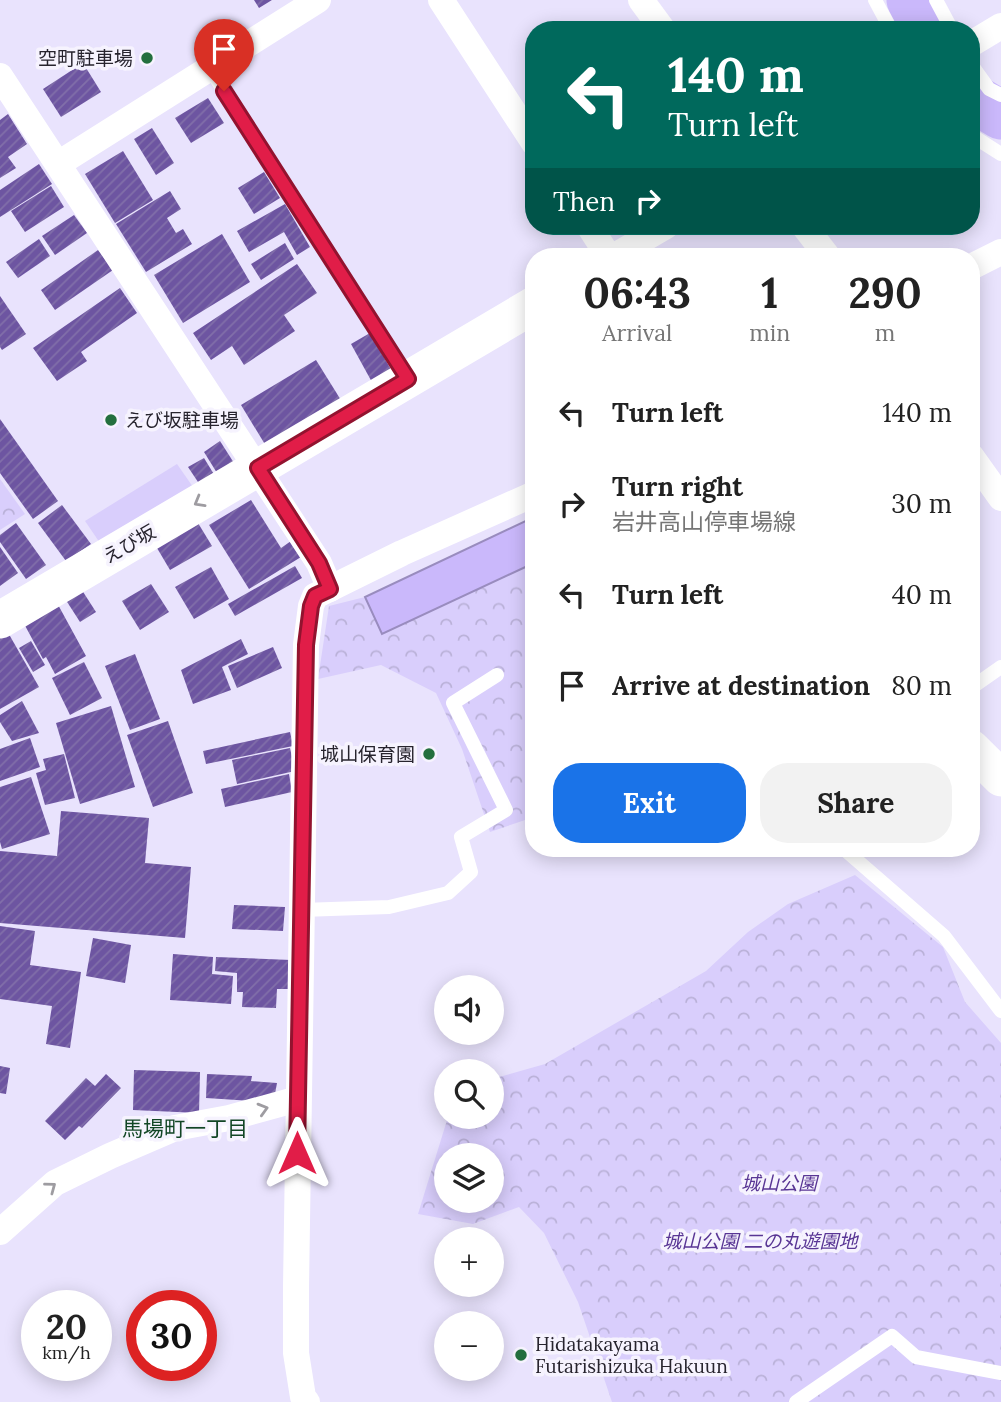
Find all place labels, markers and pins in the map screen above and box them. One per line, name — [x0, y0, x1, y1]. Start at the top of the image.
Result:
pin — [194, 19, 254, 91]
place label: 空町駐車場 — [38, 46, 133, 70]
marker: 空町駐車場 — [139, 50, 155, 66]
place label: えび坂駐車場 — [125, 408, 239, 432]
marker: えび坂駐車場 — [103, 412, 119, 428]
place label: 城山保育園 — [320, 742, 415, 766]
marker: 城山保育園 — [421, 746, 437, 762]
place label: Hidatakayama Futarishizuka Hakuun — [535, 1332, 728, 1378]
marker: Hidatakayama Futarishizuka Hakuun — [513, 1347, 529, 1363]

